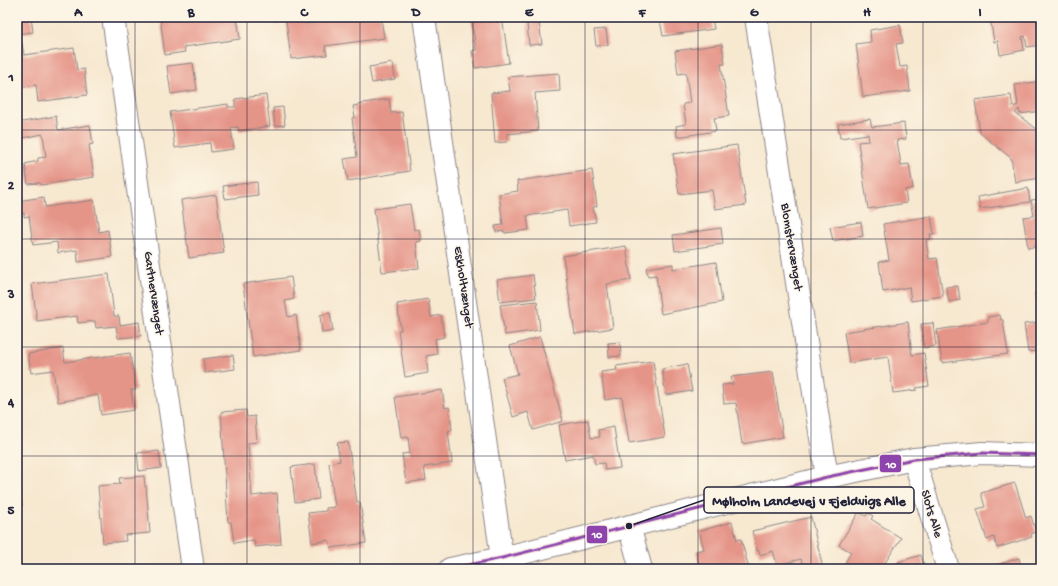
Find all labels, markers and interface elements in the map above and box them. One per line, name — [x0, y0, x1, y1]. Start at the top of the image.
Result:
text: A — [73, 6, 83, 21]
text: B — [187, 6, 196, 21]
text: C — [299, 6, 309, 21]
text: D — [411, 6, 421, 21]
text: E — [525, 6, 534, 21]
text: F — [638, 6, 647, 21]
text: G — [750, 6, 759, 21]
text: H — [863, 6, 871, 21]
text: I — [978, 6, 982, 21]
text: 1 — [7, 71, 14, 86]
text: 2 — [8, 179, 15, 194]
street label: Blomstervænget — [777, 201, 806, 293]
street label: Eskholtvænget — [450, 245, 476, 330]
street label: Gartnervænget — [140, 250, 167, 337]
text: 3 — [7, 288, 15, 303]
text: 4 — [7, 396, 15, 411]
line badge: 10 — [879, 454, 902, 473]
text: 10 — [885, 460, 897, 472]
callout: Mølholm Landevej v Fjeldvigs Alle — [704, 487, 914, 513]
street label: Slots Alle — [917, 488, 945, 540]
text: Mølholm Landevej v Fjeldvigs Alle — [712, 494, 907, 511]
text: 5 — [8, 504, 15, 519]
line badge: 10 — [586, 525, 608, 544]
text: 10 — [591, 530, 603, 542]

